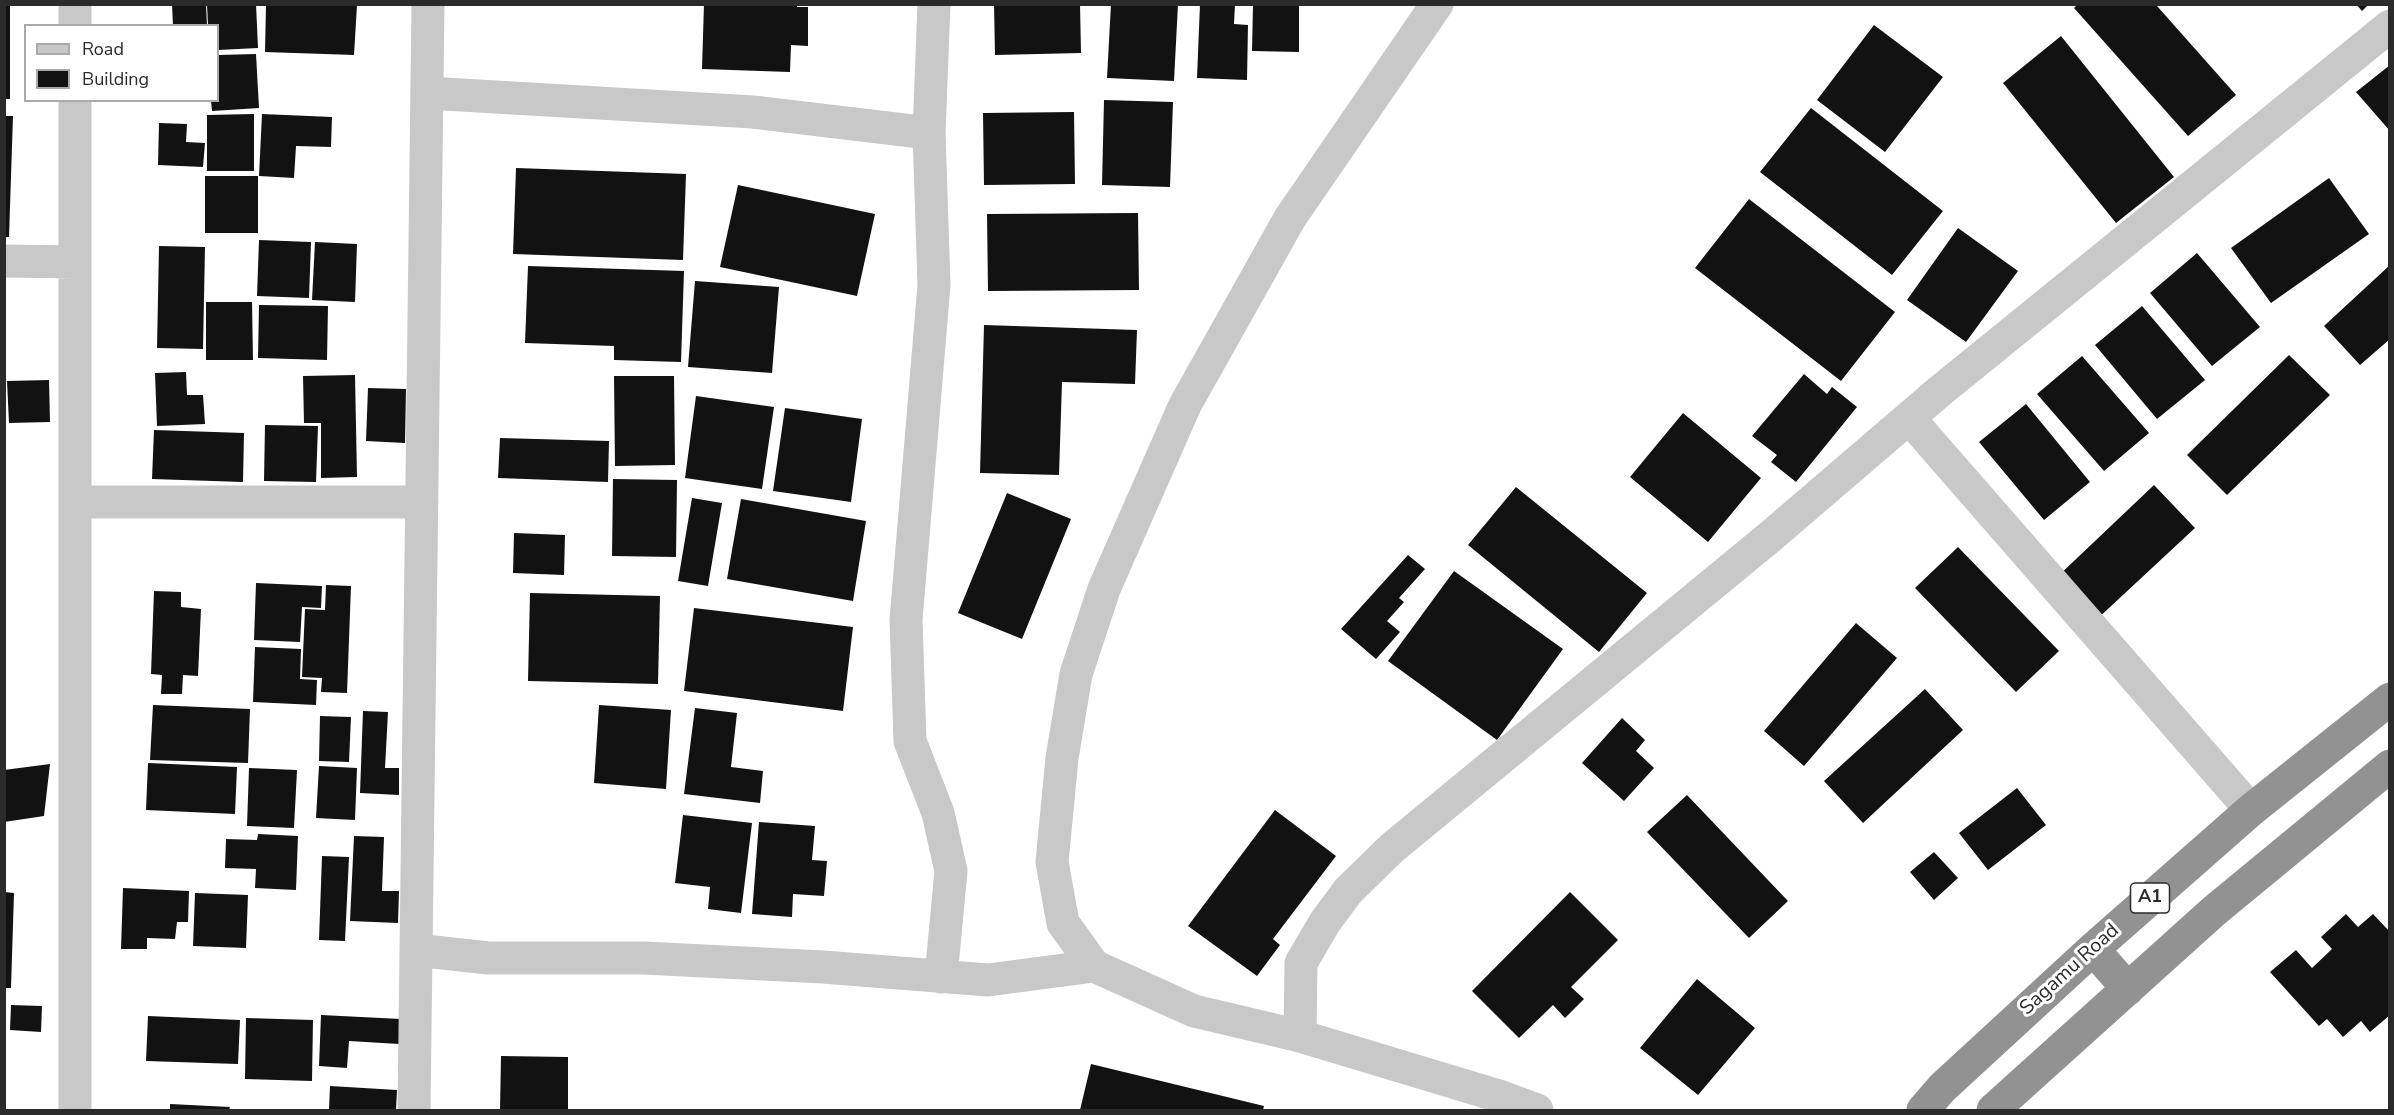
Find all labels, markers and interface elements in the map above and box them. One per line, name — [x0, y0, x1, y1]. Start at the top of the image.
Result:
legend — [24, 24, 219, 102]
text: Road — [82, 37, 124, 61]
text: Building — [82, 67, 149, 91]
road number: A1 — [2130, 883, 2170, 913]
street label: Sagamu Road — [2015, 919, 2125, 1021]

